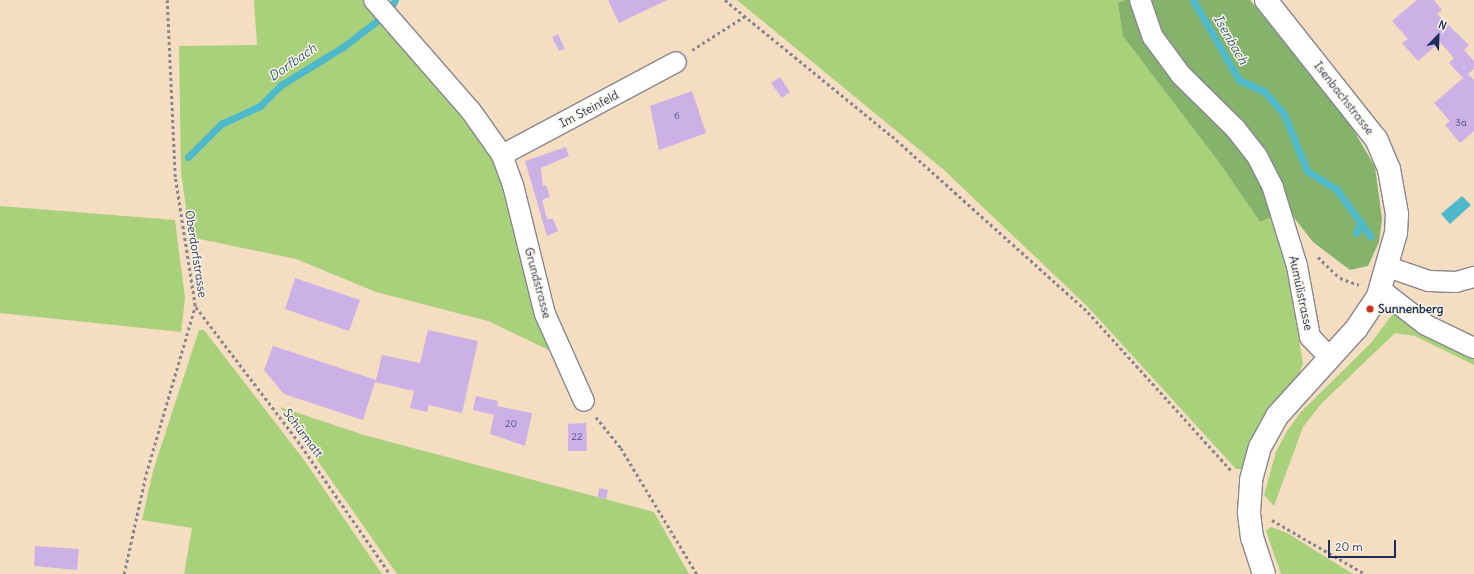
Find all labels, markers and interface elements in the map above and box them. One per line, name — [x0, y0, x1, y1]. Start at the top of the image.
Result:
water label: Isenbach — [1210, 12, 1250, 68]
north arrow — [1418, 16, 1458, 56]
text: N — [1436, 17, 1449, 33]
water label: Dorfbach — [266, 41, 320, 85]
street label: Isenbachstrasse — [1311, 58, 1377, 138]
street label: Im Steinfeld — [557, 87, 621, 131]
house number: 6 — [674, 110, 680, 122]
house number: 3a — [1455, 117, 1467, 129]
street label: Oberdorfstrasse — [182, 209, 210, 299]
street label: Grundstrasse — [522, 246, 554, 320]
street label: Aumülistrasse — [1286, 254, 1316, 332]
place label: Sunnenberg — [1378, 302, 1444, 316]
marker: Sunnenberg — [1365, 304, 1375, 314]
street label: Schürmatt — [280, 406, 326, 460]
house number: 20 — [505, 418, 517, 430]
house number: 22 — [572, 431, 582, 443]
scale bar — [1330, 532, 1398, 558]
text: 20 m — [1335, 539, 1363, 554]

